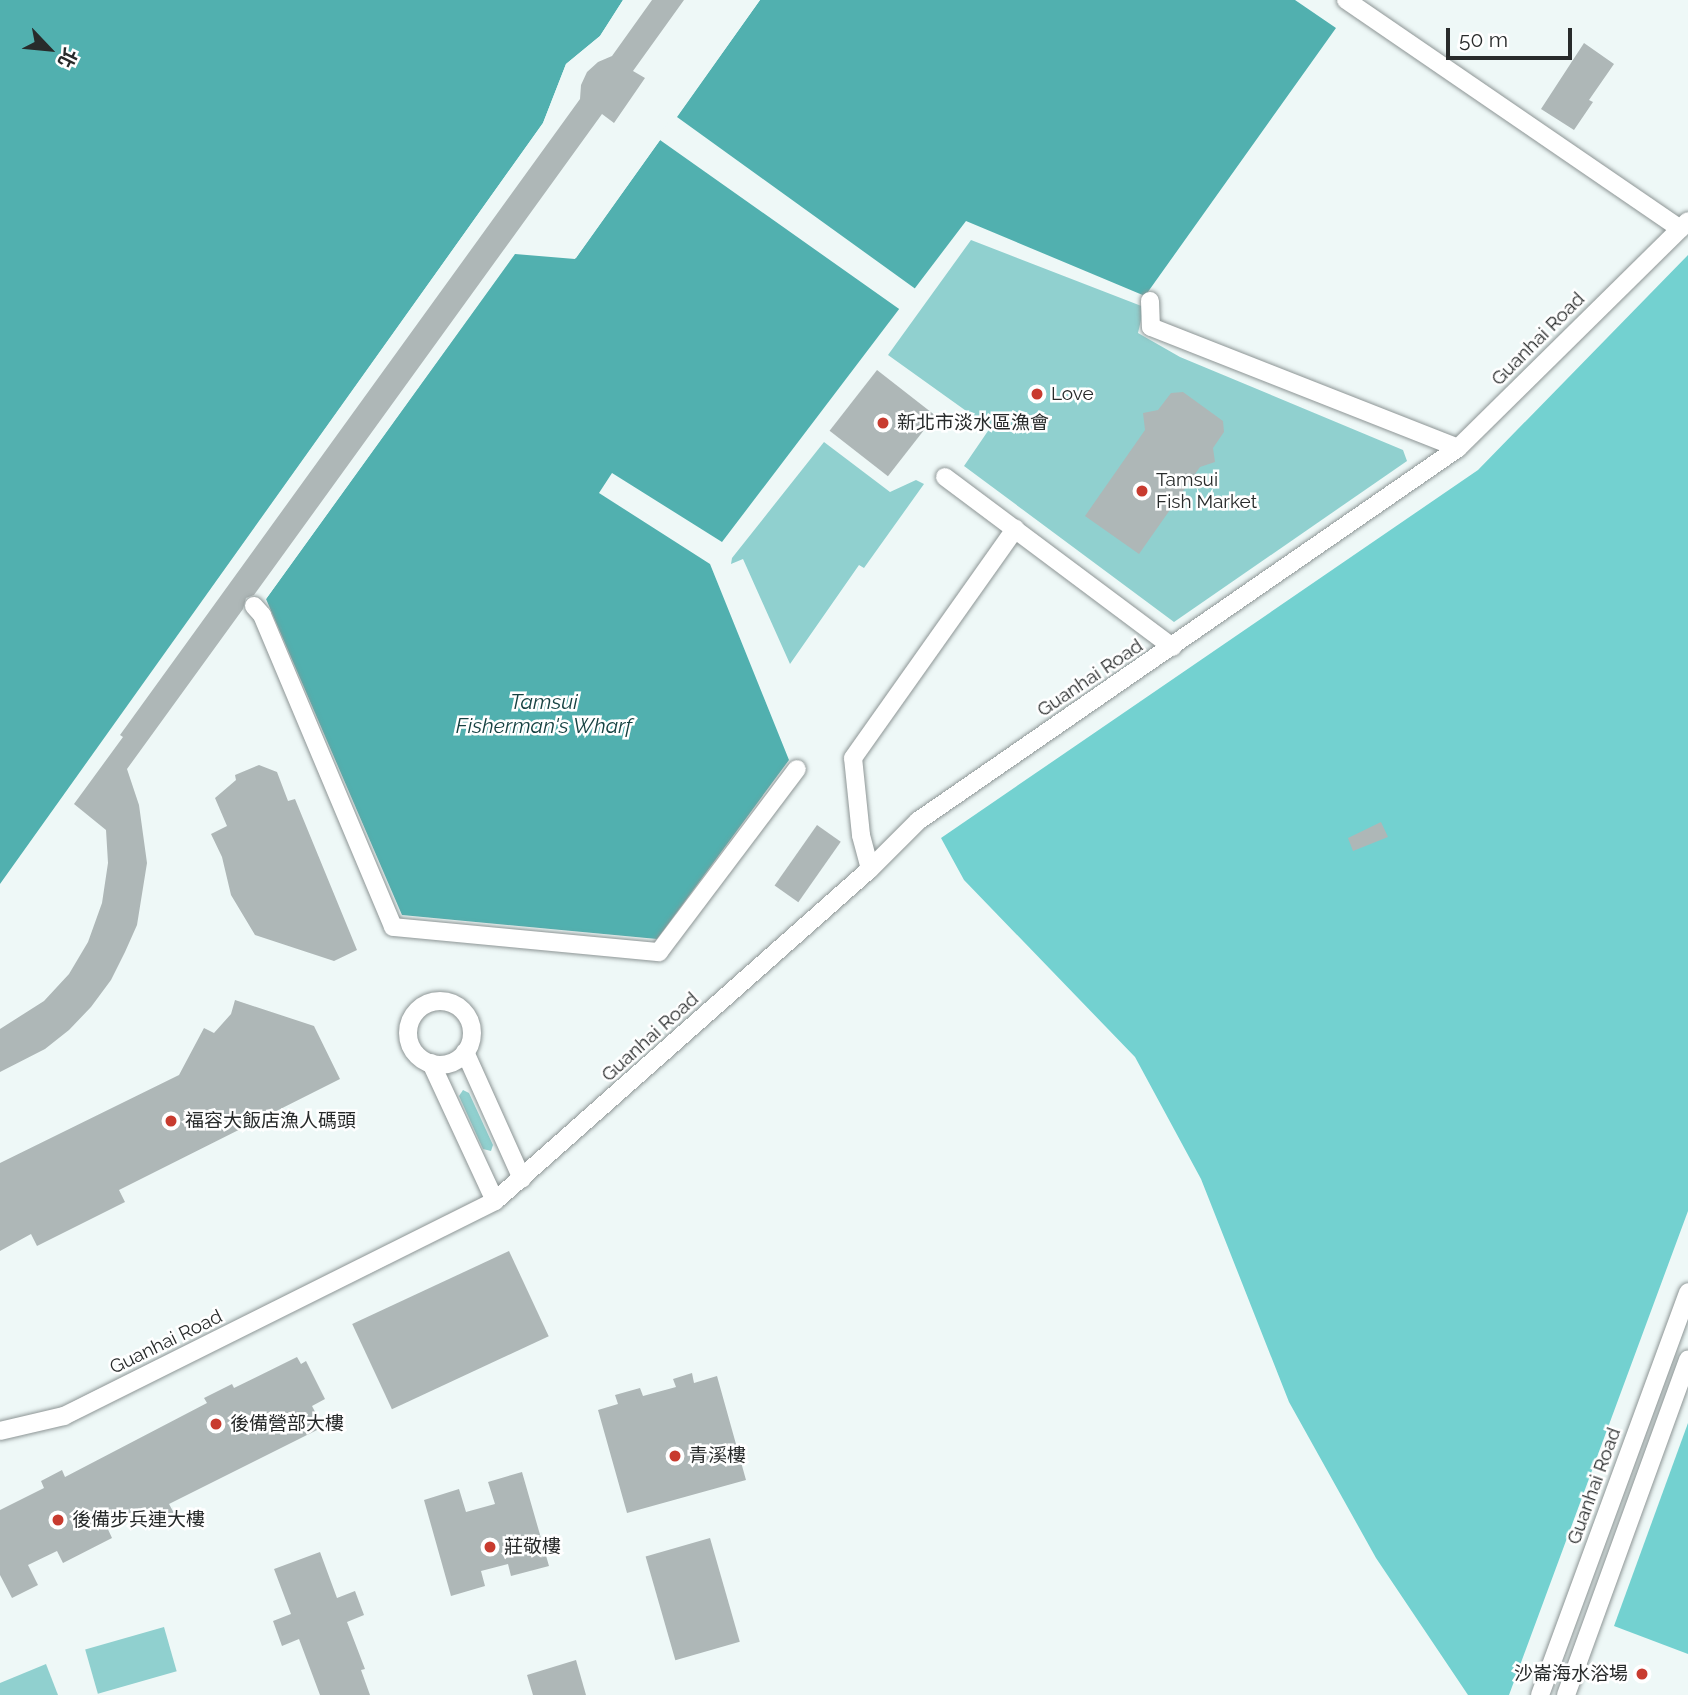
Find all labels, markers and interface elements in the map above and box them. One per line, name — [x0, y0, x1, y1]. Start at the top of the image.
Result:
north arrow — [14, 14, 84, 84]
scale bar — [1450, 14, 1576, 58]
text: 50 m — [1459, 27, 1508, 52]
text: 北 — [54, 45, 82, 72]
street label: Guanhai Road — [1487, 288, 1589, 390]
place label: Love — [1051, 383, 1094, 405]
marker: Love — [1029, 386, 1045, 402]
place label: 新北市淡水區漁會 — [897, 412, 1049, 434]
marker: 新北市淡水區漁會 — [875, 415, 891, 431]
place label: Tamsui Fish Market — [1156, 469, 1257, 513]
marker: Tamsui Fish Market — [1134, 483, 1150, 499]
street label: Guanhai Road — [1033, 634, 1147, 722]
water label: Tamsui Fisherman's Wharf — [455, 689, 633, 739]
street label: Guanhai Road — [597, 988, 703, 1086]
place label: 福容大飯店漁人碼頭 — [185, 1110, 356, 1132]
marker: 福容大飯店漁人碼頭 — [163, 1113, 179, 1129]
street label: Guanhai Road — [106, 1305, 226, 1379]
place label: 後備營部大樓 — [230, 1413, 344, 1435]
marker: 後備營部大樓 — [208, 1416, 224, 1432]
street label: Guanhai Road — [1562, 1425, 1626, 1547]
place label: 青溪樓 — [689, 1445, 746, 1467]
marker: 青溪樓 — [667, 1448, 683, 1464]
place label: 後備步兵連大樓 — [72, 1509, 205, 1531]
marker: 後備步兵連大樓 — [50, 1512, 66, 1528]
place label: 莊敬樓 — [504, 1536, 561, 1558]
marker: 莊敬樓 — [482, 1539, 498, 1555]
place label: 沙崙海水浴場 — [1514, 1663, 1628, 1685]
marker: 沙崙海水浴場 — [1634, 1666, 1650, 1682]

